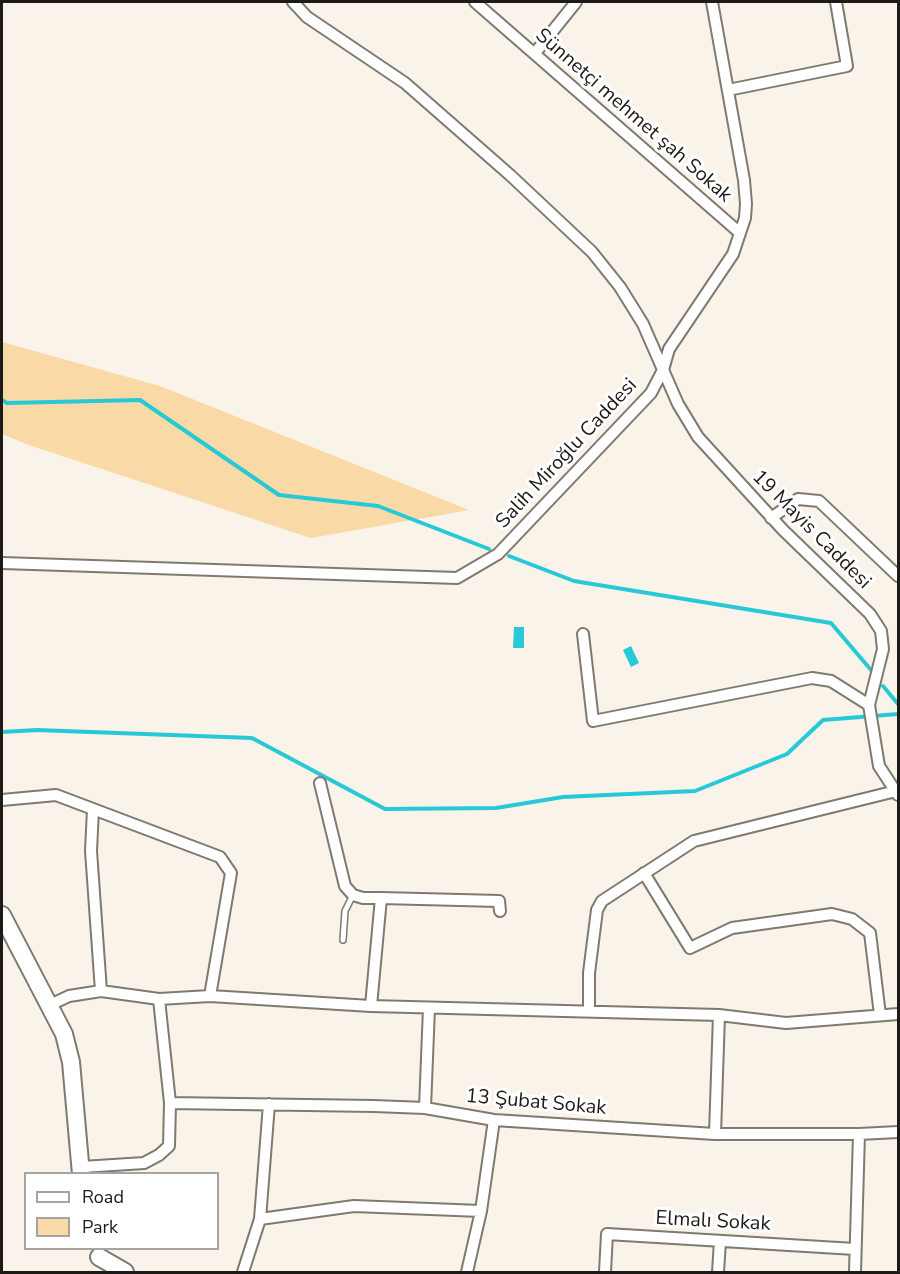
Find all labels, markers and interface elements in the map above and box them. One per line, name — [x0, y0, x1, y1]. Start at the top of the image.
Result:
street label: Sünnetçi mehmet şah Sokak — [530, 24, 736, 208]
street label: Salih Miroğlu Caddesi — [491, 374, 643, 534]
street label: 19 Mayis Caddesi — [747, 466, 875, 594]
street label: 13 Şubat Sokak — [465, 1085, 607, 1121]
legend — [24, 1172, 219, 1250]
text: Road — [82, 1185, 124, 1209]
street label: Elmalı Sokak — [655, 1207, 771, 1237]
text: Park — [82, 1215, 118, 1239]

